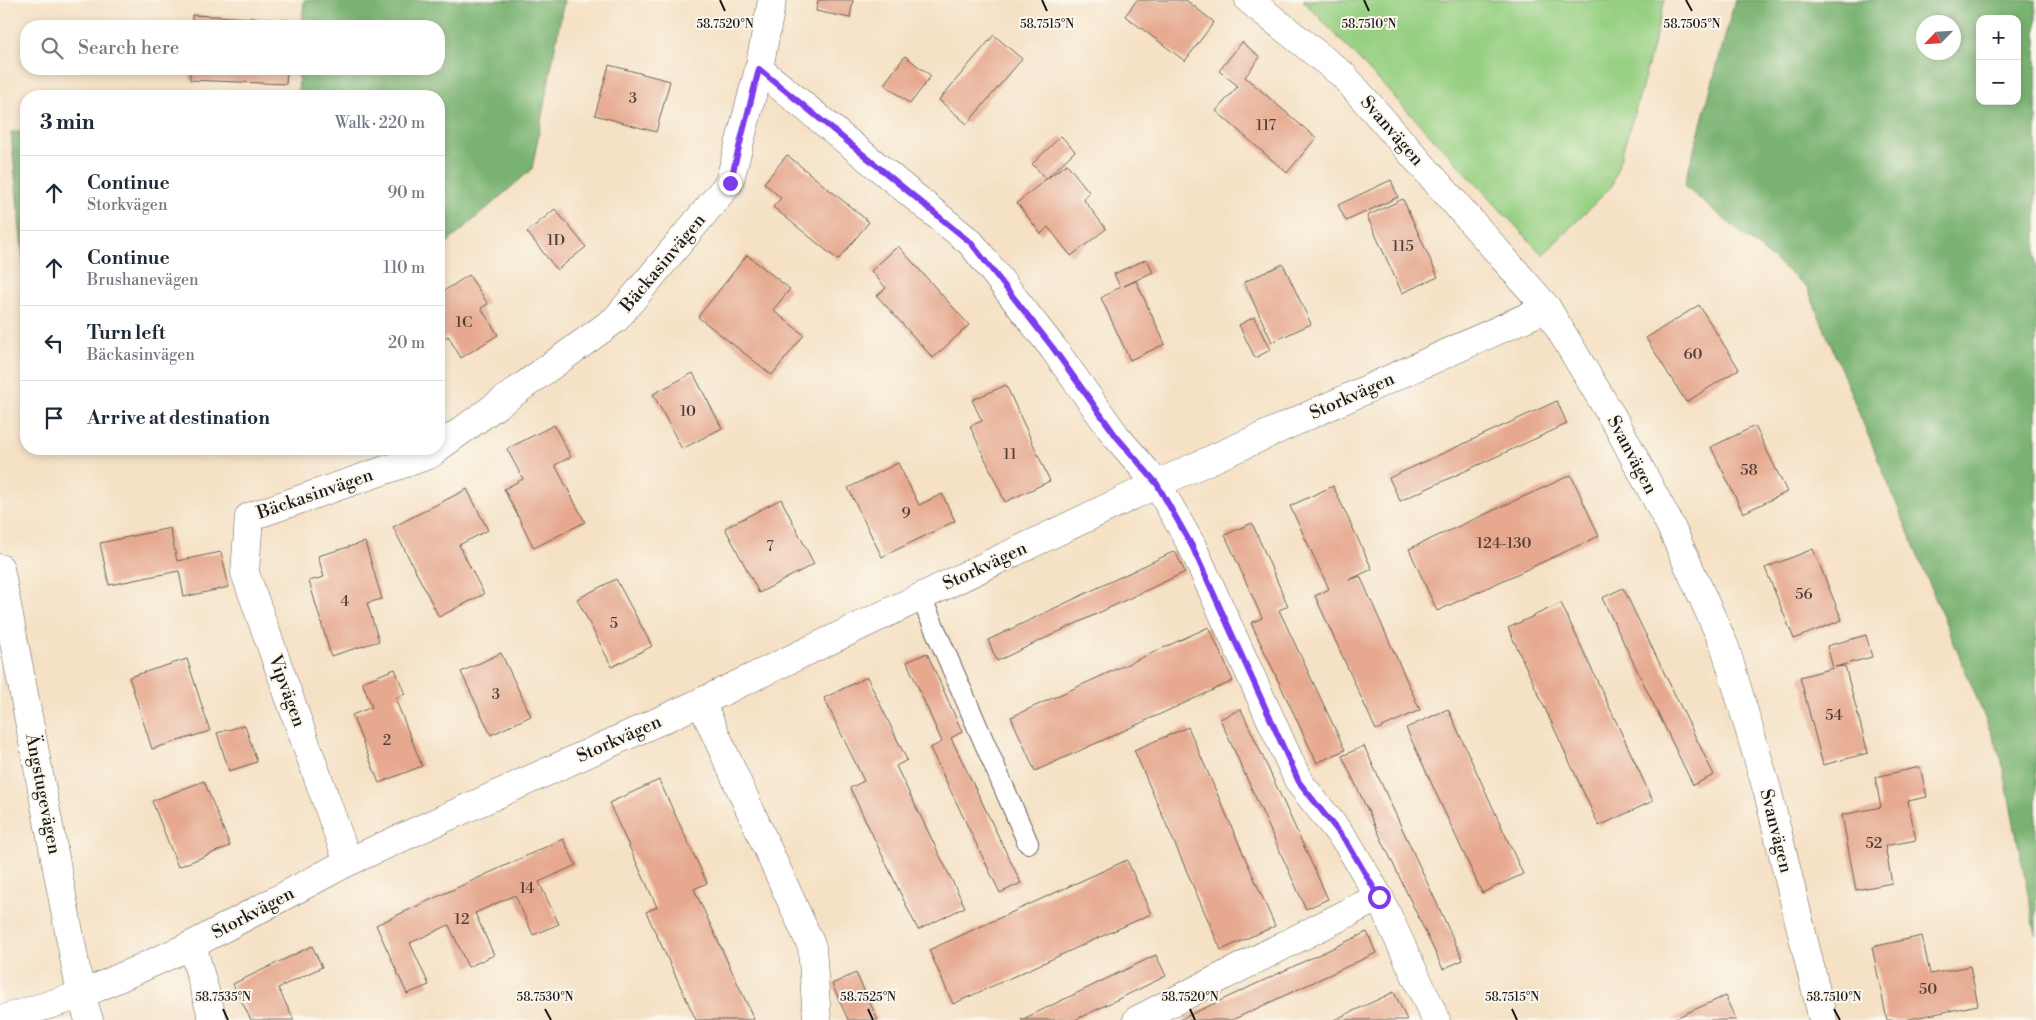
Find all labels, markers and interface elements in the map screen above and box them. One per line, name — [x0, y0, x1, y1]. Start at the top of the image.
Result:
north arrow — [1916, 15, 1961, 60]
map controls — [1976, 15, 2021, 105]
button: + — [1976, 15, 2021, 60]
text: 58.7520°N — [696, 17, 754, 32]
text: 58.7515°N — [1020, 17, 1074, 32]
text: 58.7510°N — [1341, 17, 1397, 32]
text: 58.7505°N — [1664, 17, 1721, 32]
search box — [20, 20, 445, 75]
icon: search — [38, 34, 66, 62]
text: Search here — [78, 36, 179, 60]
button: − — [1976, 60, 2021, 105]
house number: 3 — [629, 89, 637, 108]
street label: Svanvägen — [1355, 91, 1429, 171]
text: 3 min — [40, 110, 95, 136]
text: Walk · 220 m — [335, 113, 425, 133]
house number: 117 — [1256, 116, 1277, 135]
text: Continue — [87, 171, 170, 195]
route end — [719, 172, 742, 195]
icon: ahead — [40, 179, 68, 207]
text: 90 m — [387, 183, 425, 203]
text: Storkvägen — [87, 195, 167, 215]
street label: Bäckasinvägen — [615, 209, 711, 318]
house number: 1D — [547, 231, 565, 250]
house number: 115 — [1392, 237, 1414, 256]
text: Continue — [87, 246, 170, 270]
icon: ahead — [40, 254, 68, 282]
text: 110 m — [383, 258, 425, 278]
text: Brushanevägen — [87, 270, 199, 290]
house number: 1C — [456, 313, 472, 332]
text: Turn left — [87, 321, 166, 345]
icon: left — [40, 329, 68, 357]
text: 20 m — [388, 333, 425, 353]
text: Bäckasinvägen — [87, 345, 195, 365]
house number: 60 — [1683, 345, 1703, 364]
street label: Storkvägen — [1306, 367, 1398, 425]
house number: 10 — [680, 402, 696, 421]
icon: arrive — [40, 404, 68, 432]
text: Arrive at destination — [87, 406, 270, 430]
street label: Svanvägen — [1602, 412, 1662, 498]
house number: 11 — [1003, 445, 1017, 464]
house number: 58 — [1740, 461, 1758, 480]
street label: Bäckasinvägen — [253, 463, 376, 525]
house number: 9 — [901, 504, 911, 523]
house number: 124-130 — [1477, 534, 1532, 553]
street label: Storkvägen — [939, 536, 1031, 596]
house number: 7 — [766, 537, 774, 556]
house number: 56 — [1795, 585, 1813, 604]
house number: 4 — [341, 592, 350, 611]
house number: 5 — [610, 614, 618, 633]
street label: Vipvägen — [263, 651, 311, 730]
house number: 3 — [492, 685, 500, 704]
house number: 54 — [1825, 706, 1843, 725]
street label: Storkvägen — [573, 710, 665, 768]
street label: Ängstugevägen — [20, 731, 66, 856]
house number: 2 — [383, 731, 391, 750]
street label: Svanvägen — [1754, 787, 1798, 876]
house number: 52 — [1866, 834, 1882, 853]
house number: 14 — [520, 879, 534, 898]
street label: Storkvägen — [208, 881, 299, 944]
route start — [1368, 886, 1391, 909]
house number: 12 — [454, 910, 470, 929]
house number: 50 — [1919, 980, 1937, 999]
text: 58.7535°N — [195, 990, 251, 1005]
text: 58.7530°N — [517, 990, 574, 1005]
text: 58.7525°N — [840, 990, 896, 1005]
text: 58.7520°N — [1161, 990, 1219, 1005]
text: 58.7515°N — [1485, 990, 1539, 1005]
text: 58.7510°N — [1806, 990, 1862, 1005]

